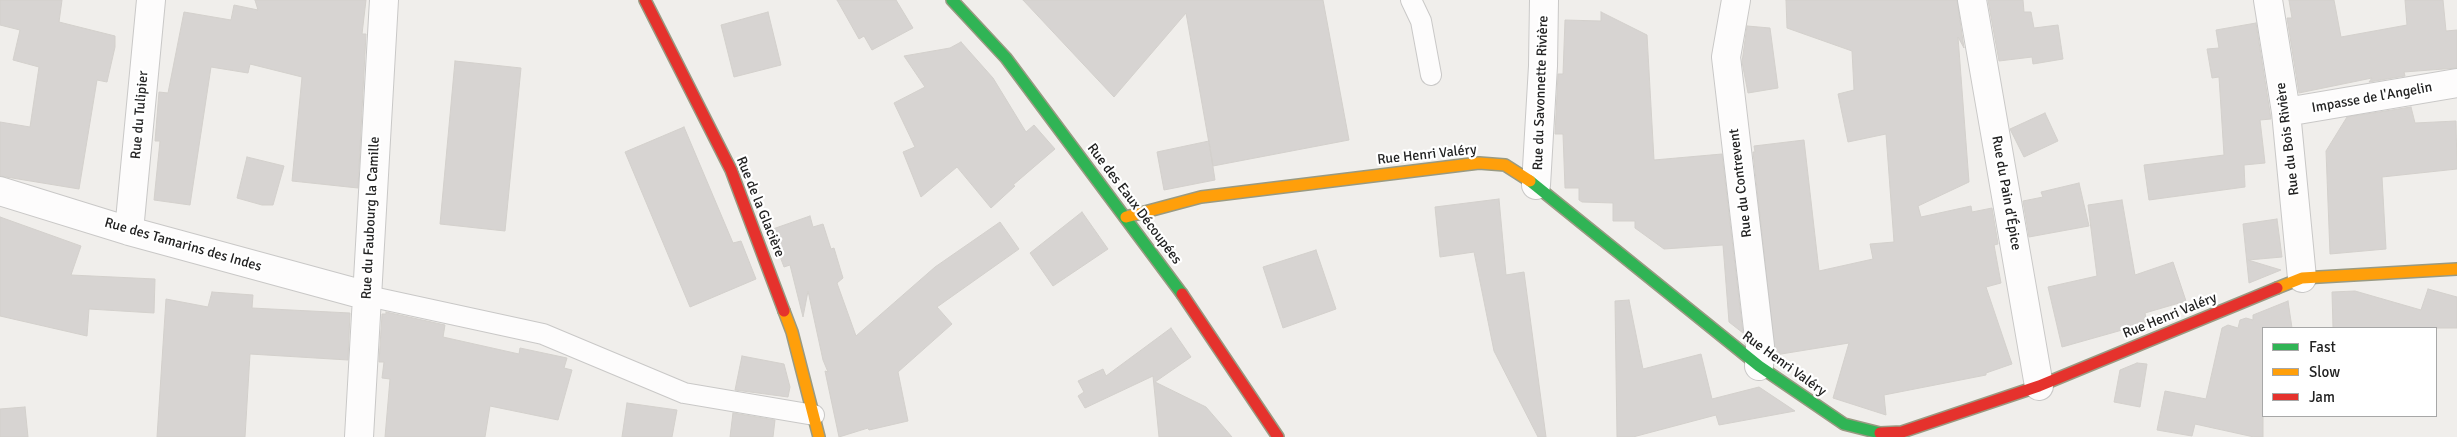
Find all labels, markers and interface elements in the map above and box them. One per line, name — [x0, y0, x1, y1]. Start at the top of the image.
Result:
street label: Rue du Savonnette Rivière — [1530, 15, 1552, 171]
street label: Rue du Tulipier — [128, 70, 152, 160]
street label: Impasse de l'Angelin — [2310, 79, 2434, 117]
street label: Rue du Bois Rivière — [2273, 82, 2303, 196]
street label: Rue du Contrevent — [1726, 128, 1756, 238]
street label: Rue du Pain d'Épice — [1988, 134, 2024, 252]
street label: Rue du Faubourg la Camille — [358, 136, 384, 300]
street label: Rue des Eaux Découpées — [1083, 140, 1185, 268]
street label: Rue Henri Valéry — [1377, 141, 1477, 169]
street label: Rue de la Glacière — [732, 154, 788, 260]
street label: Rue des Tamarins des Indes — [103, 215, 263, 275]
street label: Rue Henri Valéry — [2121, 290, 2219, 342]
legend — [2262, 327, 2437, 417]
street label: Rue Henri Valéry — [1739, 328, 1829, 400]
text: Fast — [2309, 338, 2336, 356]
text: Slow — [2309, 363, 2340, 381]
text: Jam — [2309, 388, 2335, 406]

